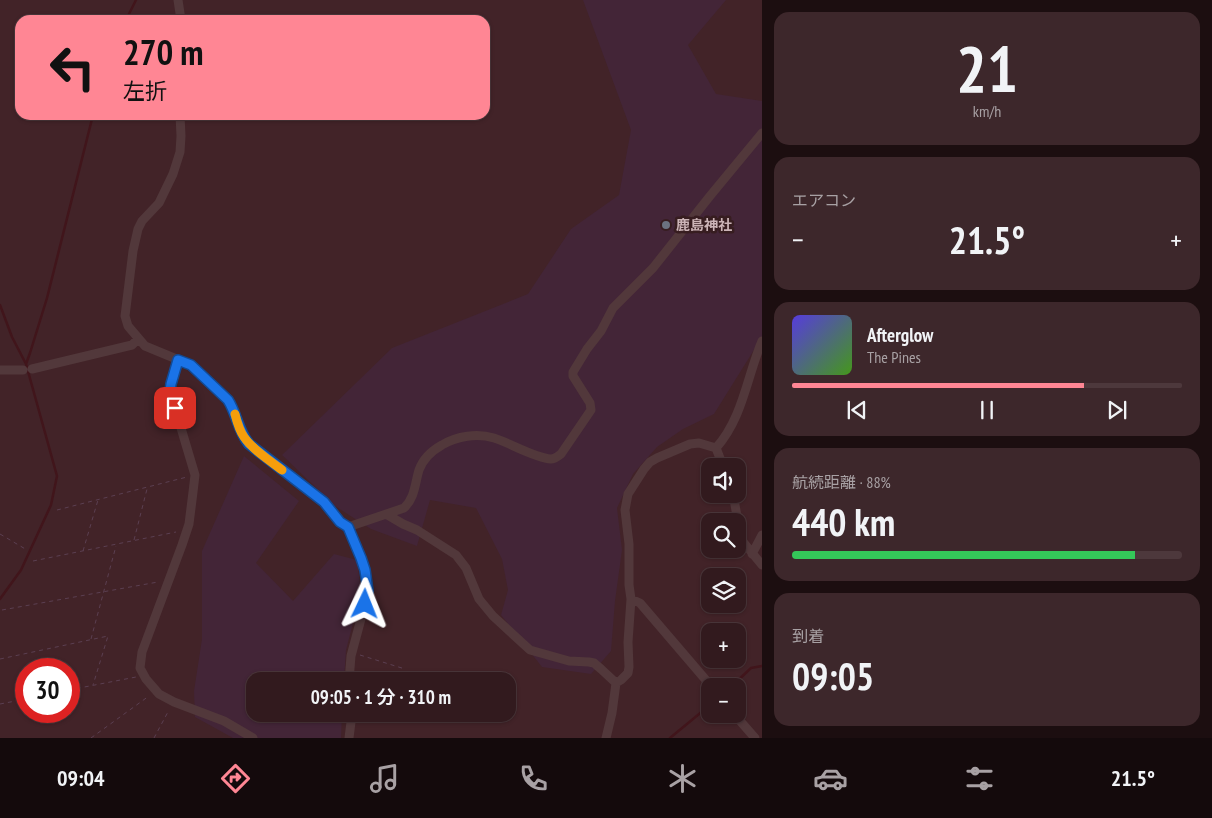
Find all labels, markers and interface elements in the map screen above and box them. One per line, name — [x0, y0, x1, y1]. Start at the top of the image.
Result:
text: 21 — [956, 26, 1018, 110]
text: 270 m — [123, 29, 204, 75]
icon: left — [40, 35, 105, 100]
text: 左折 — [123, 77, 167, 105]
text: km/h — [973, 101, 1001, 121]
text: エアコン — [792, 190, 856, 210]
text: 21.5° — [949, 215, 1025, 264]
place label: 鹿島神社 — [676, 216, 732, 234]
marker: 鹿島神社 — [660, 219, 672, 231]
text: − — [792, 221, 804, 258]
text: + — [1170, 221, 1182, 258]
text: Afterglow — [867, 323, 933, 347]
text: The Pines — [867, 347, 921, 367]
pin — [154, 387, 196, 429]
icon: arrive — [161, 394, 189, 422]
icon: previous — [843, 396, 871, 424]
icon: pause — [973, 396, 1001, 424]
icon: next — [1103, 396, 1131, 424]
map controls — [701, 458, 746, 723]
button: sound — [701, 458, 746, 503]
text: 航続距離 · 88% — [792, 472, 891, 492]
text: 440 km — [792, 497, 895, 546]
button: search — [701, 513, 746, 558]
button: layers — [701, 568, 746, 613]
position arrow — [338, 577, 390, 629]
button: + — [701, 623, 746, 668]
text: 到着 — [792, 626, 824, 646]
text: 09:05 — [792, 651, 874, 700]
speed limit sign: 30 — [15, 658, 80, 723]
button: − — [701, 678, 746, 723]
text: 09:05 · 1 分 · 310 m — [311, 685, 451, 709]
icon: directions — [218, 761, 253, 796]
icon: music — [367, 761, 402, 796]
icon: phone — [516, 761, 551, 796]
icon: climate — [665, 761, 700, 796]
icon: car — [813, 761, 848, 796]
icon: filters — [962, 761, 997, 796]
text: 09:04 — [57, 764, 104, 792]
text: 21.5° — [1111, 764, 1155, 792]

